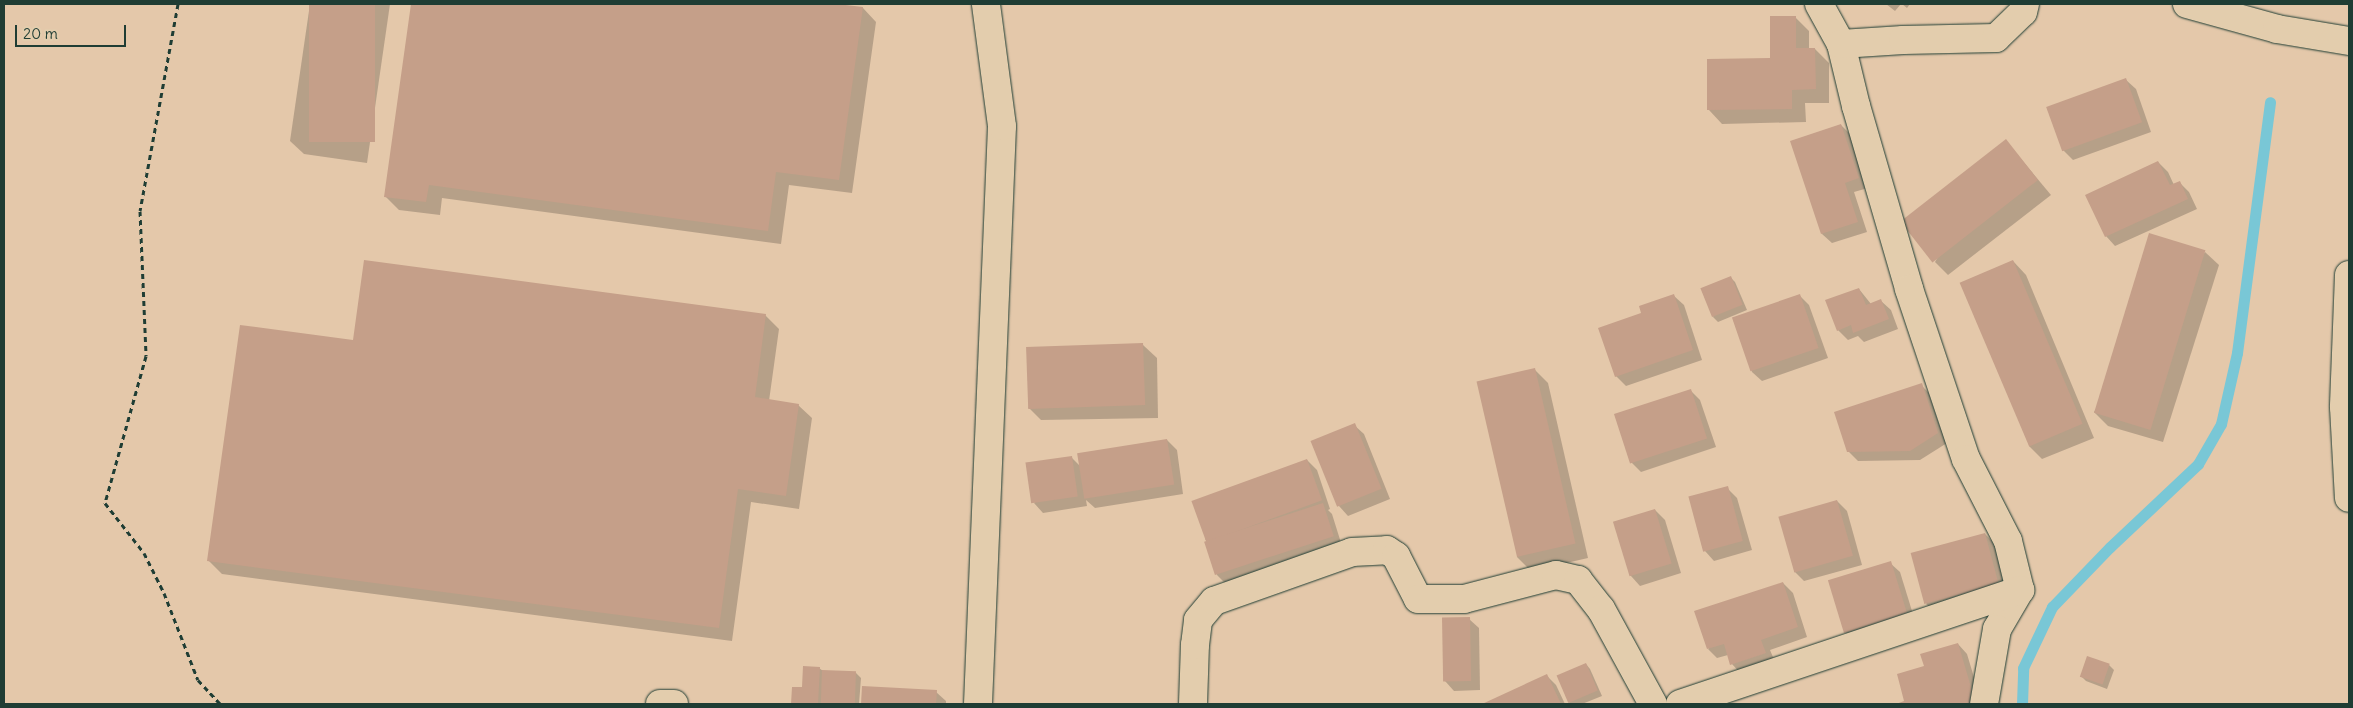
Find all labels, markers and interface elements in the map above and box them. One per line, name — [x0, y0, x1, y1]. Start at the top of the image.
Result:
scale bar — [18, 15, 129, 47]
text: 20 m — [23, 24, 58, 43]

